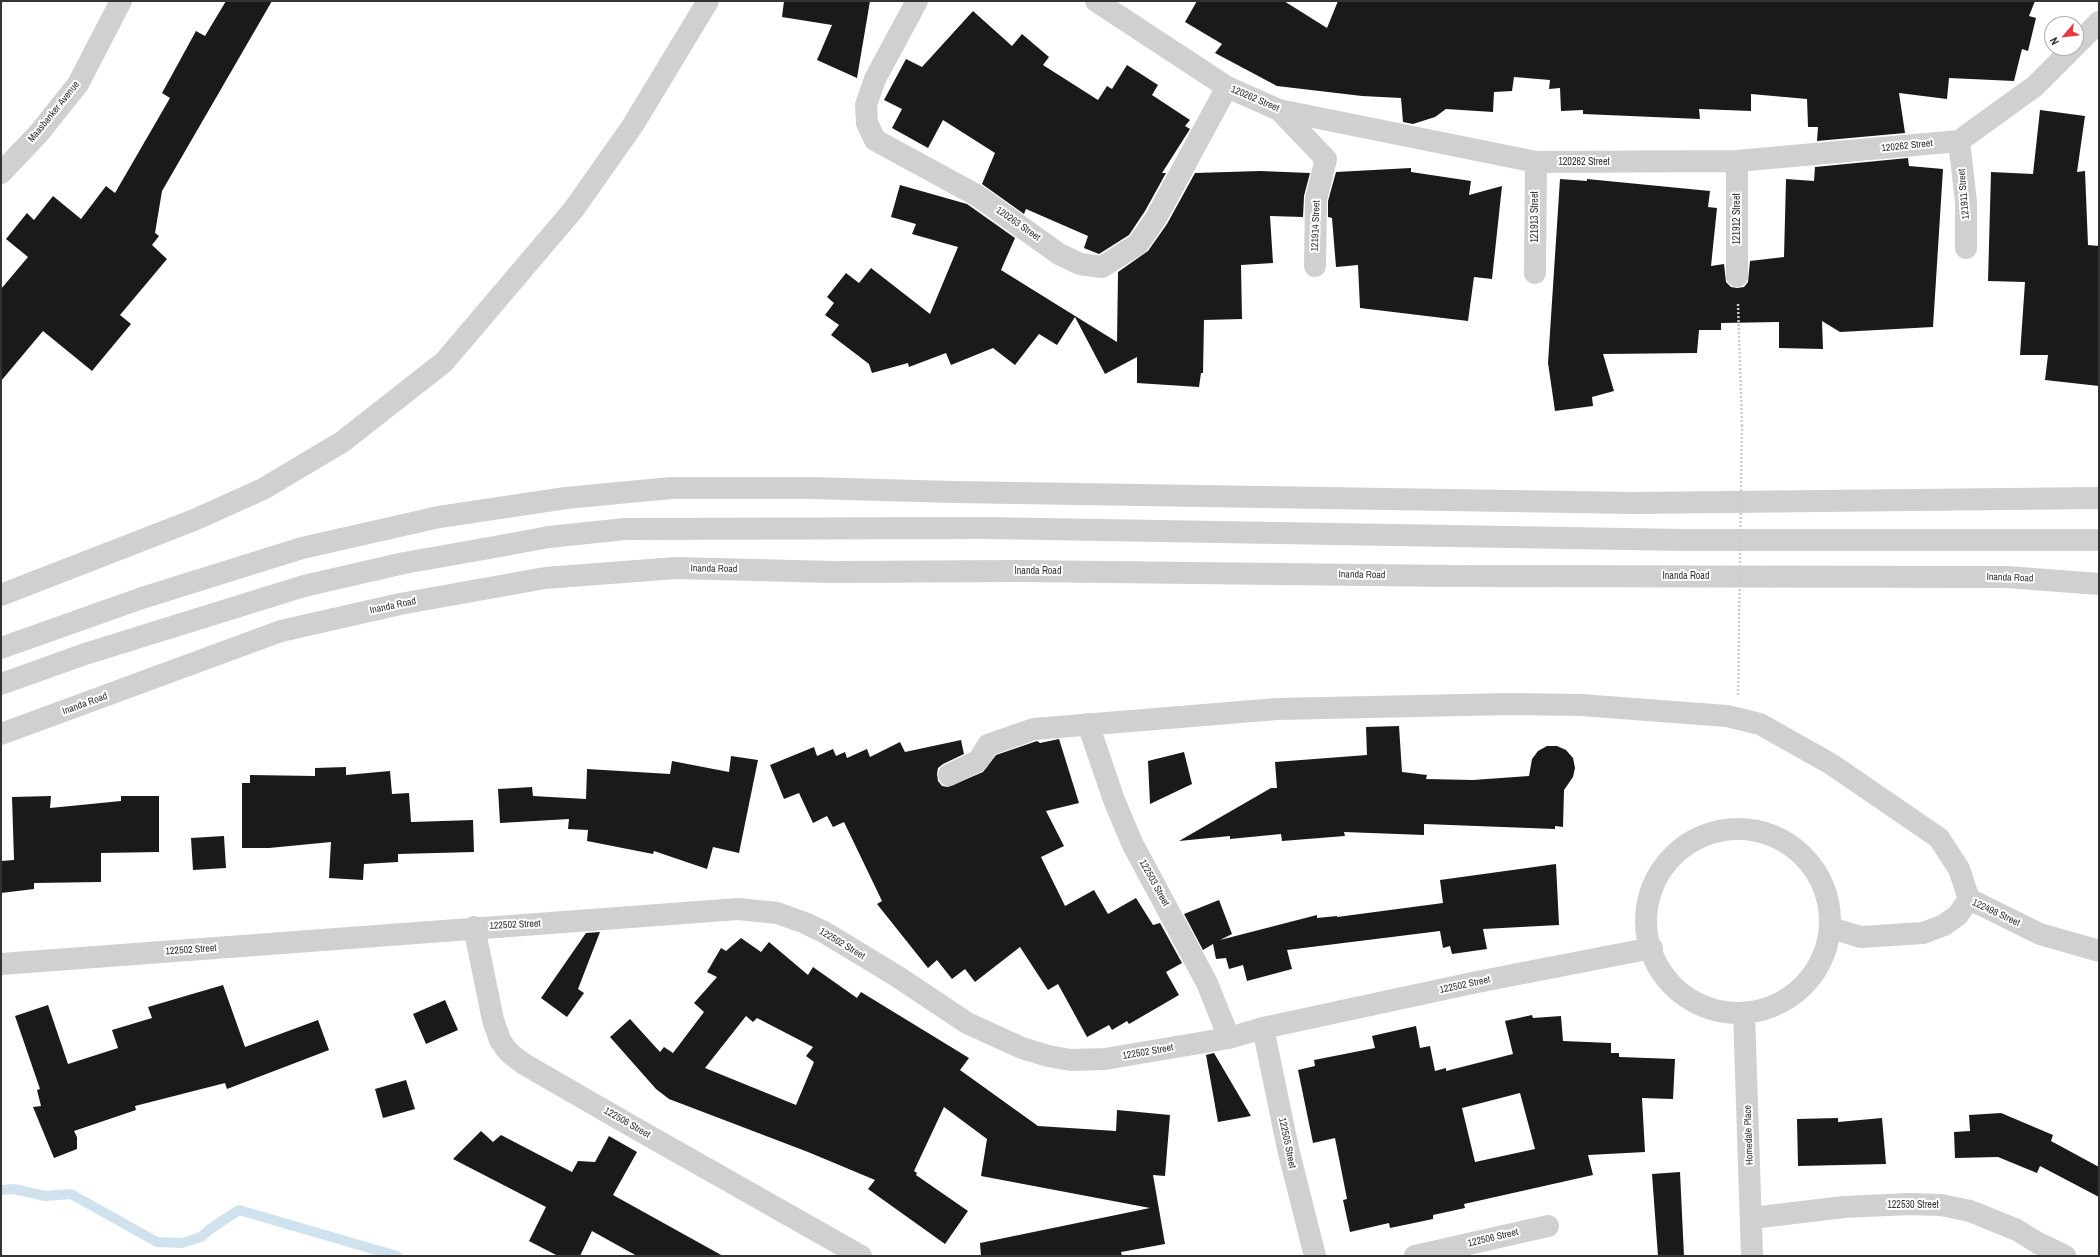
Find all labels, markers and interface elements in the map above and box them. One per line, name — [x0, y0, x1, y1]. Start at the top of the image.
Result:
north arrow — [2044, 16, 2084, 56]
text: N — [2047, 35, 2062, 47]
street label: Maasbanker Avenue — [26, 79, 82, 145]
street label: 120262 Street — [1229, 83, 1281, 115]
street label: 120262 Street — [1881, 137, 1933, 155]
street label: 120262 Street — [1558, 156, 1610, 168]
street label: 121911 Street — [1956, 168, 1972, 220]
street label: 121913 Street — [1529, 191, 1541, 243]
street label: 121912 Street — [1731, 193, 1743, 245]
street label: 121914 Street — [1309, 200, 1323, 252]
street label: 120263 Street — [993, 204, 1043, 244]
street label: Inanda Road — [690, 563, 738, 575]
street label: Inanda Road — [1015, 565, 1061, 577]
street label: Inanda Road — [1338, 569, 1386, 581]
street label: Inanda Road — [1663, 570, 1709, 582]
street label: Inanda Road — [1986, 571, 2034, 585]
street label: Inanda Road — [369, 595, 417, 617]
street label: Inanda Road — [61, 690, 109, 718]
street label: 122503 Street — [1136, 858, 1172, 908]
street label: 122498 Street — [1970, 897, 2022, 929]
street label: 122502 Street — [489, 918, 541, 932]
street label: 122502 Street — [817, 926, 867, 962]
street label: 122502 Street — [165, 942, 217, 958]
street label: 122502 Street — [1439, 974, 1491, 996]
street label: 122502 Street — [1122, 1042, 1174, 1062]
street label: 122506 Street — [602, 1105, 652, 1141]
street label: Homedale Place — [1742, 1105, 1756, 1165]
street label: 122505 Street — [1276, 1117, 1298, 1169]
street label: 122530 Street — [1887, 1199, 1939, 1211]
street label: 122506 Street — [1467, 1226, 1519, 1250]

